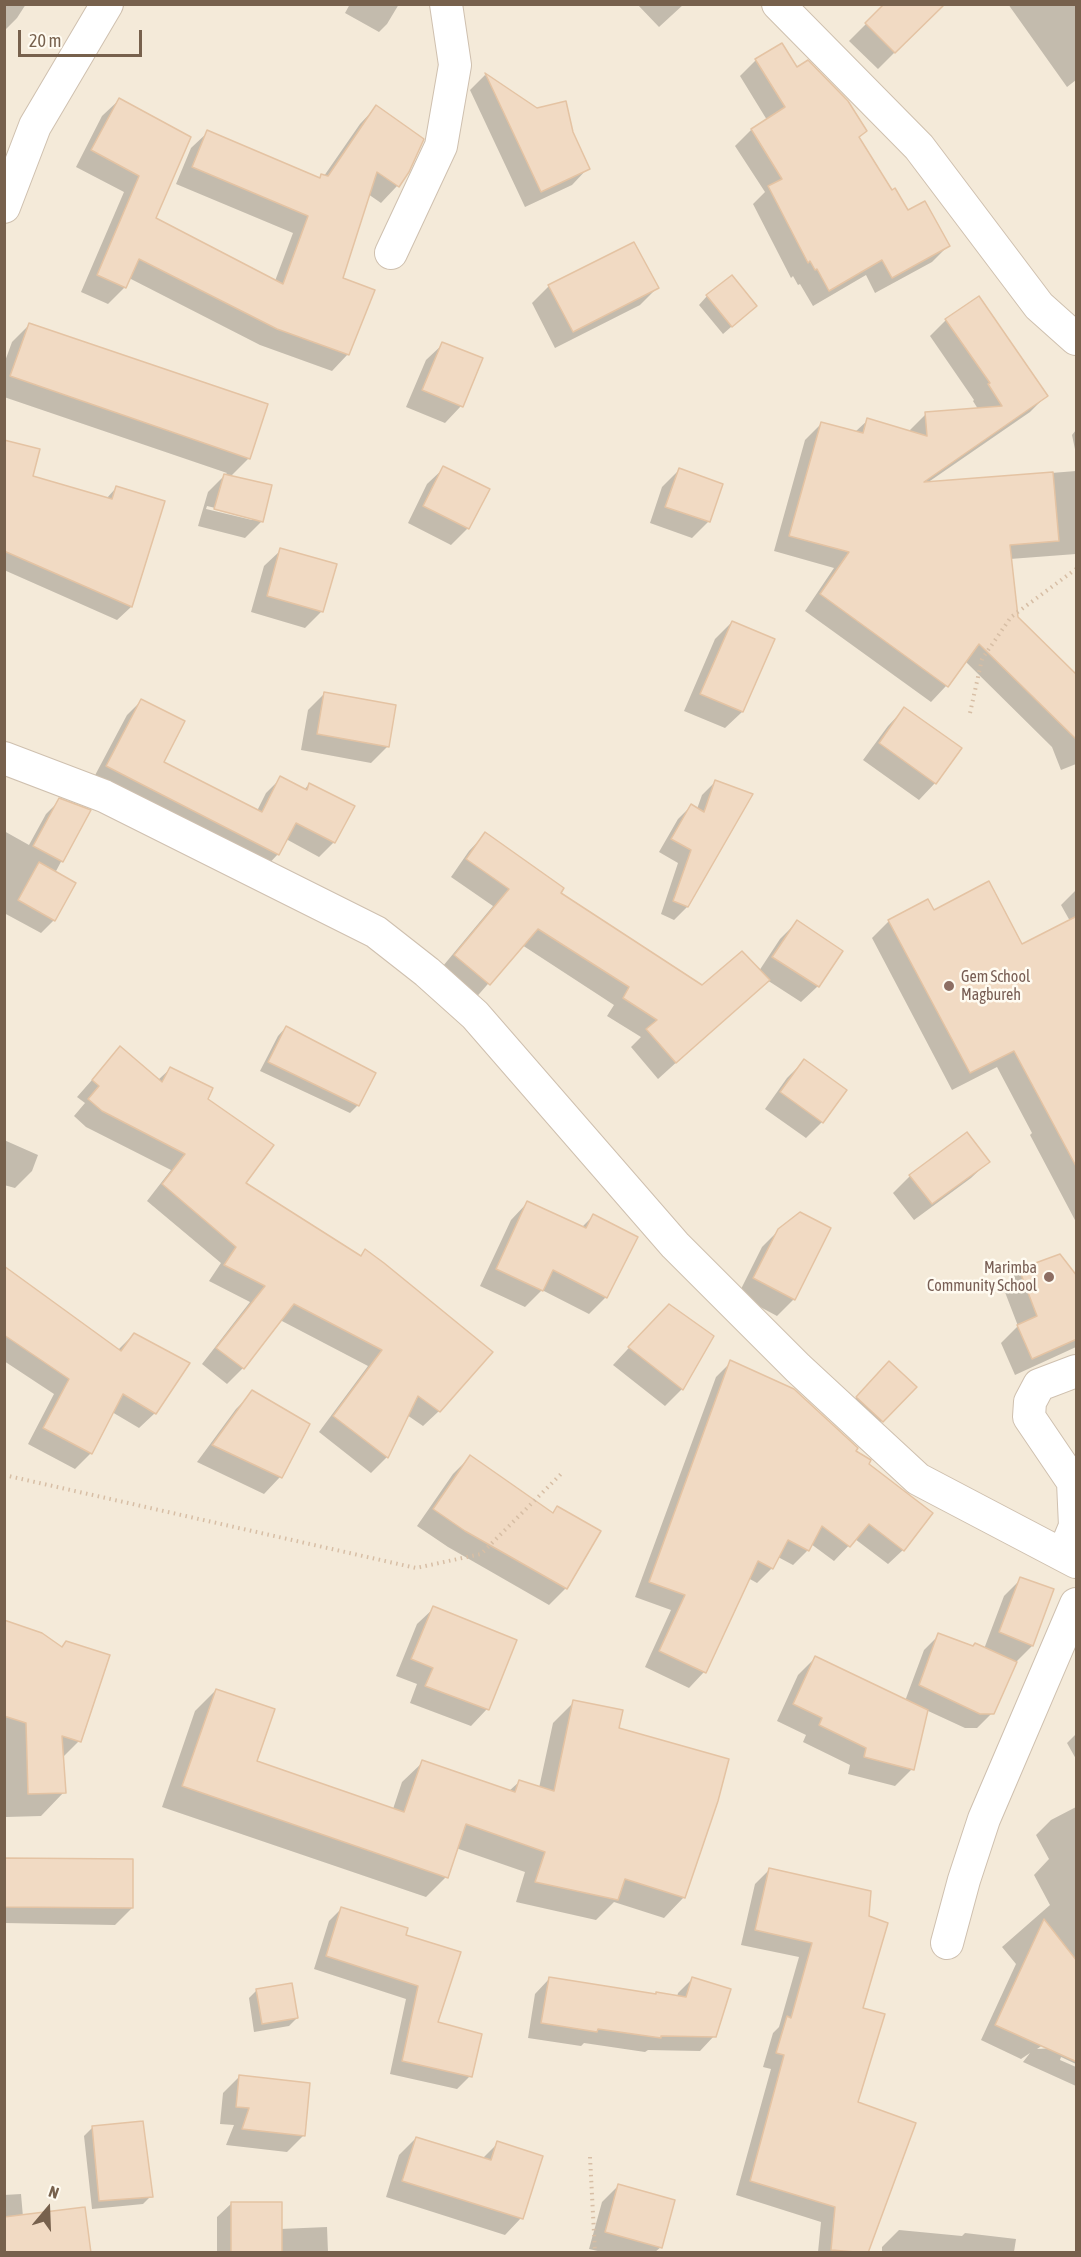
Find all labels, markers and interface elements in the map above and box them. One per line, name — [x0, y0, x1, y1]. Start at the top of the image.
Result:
scale bar — [21, 18, 146, 56]
text: 20 m — [29, 30, 61, 51]
place label: Gem School Magbureh — [961, 967, 1030, 1005]
marker: Gem School Magbureh — [942, 979, 956, 993]
place label: Marimba Community School — [927, 1258, 1037, 1296]
marker: Marimba Community School — [1042, 1270, 1056, 1284]
north arrow — [18, 2179, 78, 2239]
text: N — [46, 2182, 61, 2202]

